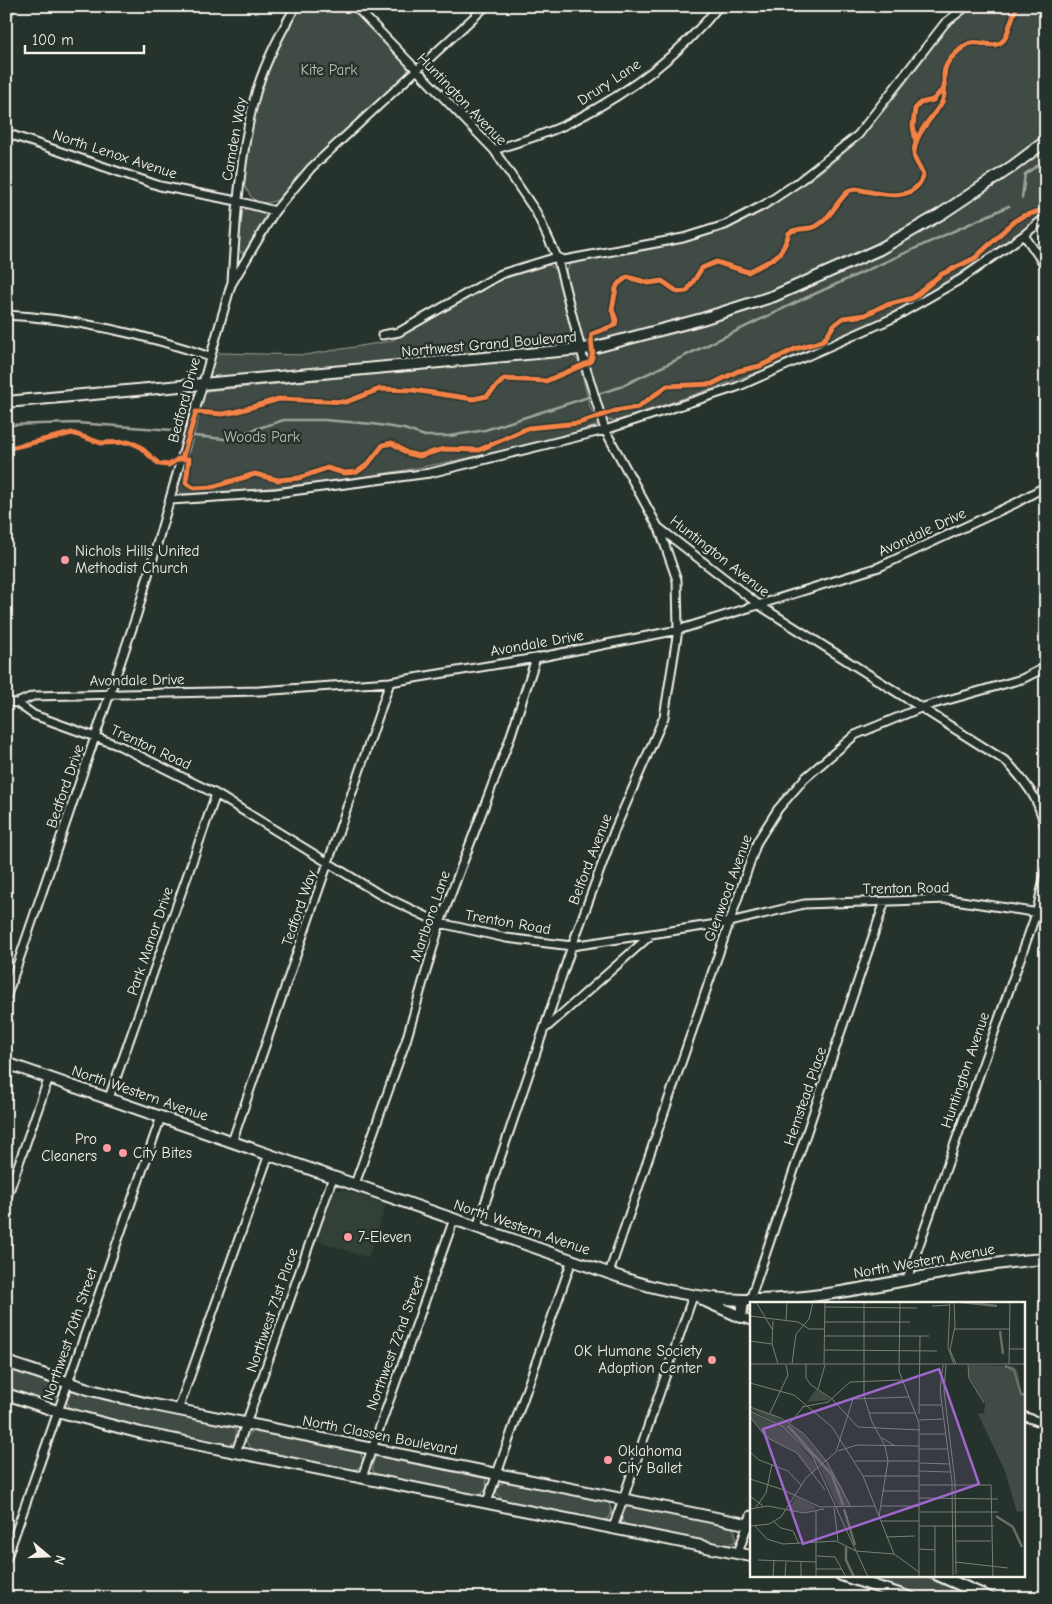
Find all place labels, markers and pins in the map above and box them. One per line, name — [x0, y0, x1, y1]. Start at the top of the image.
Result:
place label: Nichols Hills United Methodist Church — [75, 542, 199, 577]
marker: Nichols Hills United Methodist Church — [59, 554, 71, 566]
place label: Pro Cleaners — [41, 1130, 97, 1165]
marker: Pro Cleaners — [101, 1142, 113, 1154]
place label: City Bites — [133, 1144, 192, 1162]
marker: City Bites — [117, 1147, 129, 1159]
place label: 7-Eleven — [358, 1228, 412, 1246]
marker: 7-Eleven — [342, 1231, 354, 1243]
place label: OK Humane Society Adoption Center — [574, 1342, 702, 1377]
marker: OK Humane Society Adoption Center — [706, 1354, 718, 1366]
place label: Oklahoma City Ballet — [618, 1442, 683, 1477]
marker: Oklahoma City Ballet — [602, 1454, 614, 1466]

